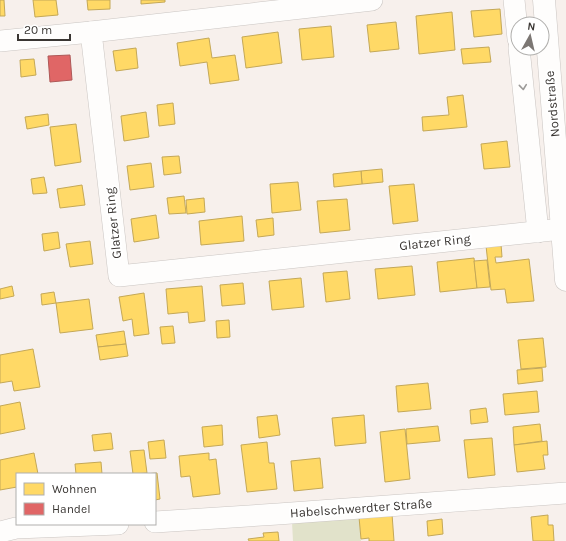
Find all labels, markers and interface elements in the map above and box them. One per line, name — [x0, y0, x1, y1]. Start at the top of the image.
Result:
scale bar — [18, 16, 70, 42]
north arrow — [510, 16, 550, 56]
text: N — [527, 20, 536, 34]
text: 20 m — [24, 23, 52, 37]
street label: Nordstraße — [542, 70, 562, 138]
one-way arrow — [518, 84, 527, 90]
street label: Glatzer Ring — [102, 186, 124, 259]
street label: Glatzer Ring — [399, 231, 472, 253]
legend — [16, 473, 156, 525]
text: Wohnen — [52, 482, 97, 496]
street label: Habelschwerdter Straße — [289, 496, 433, 520]
text: Handel — [52, 502, 91, 516]

